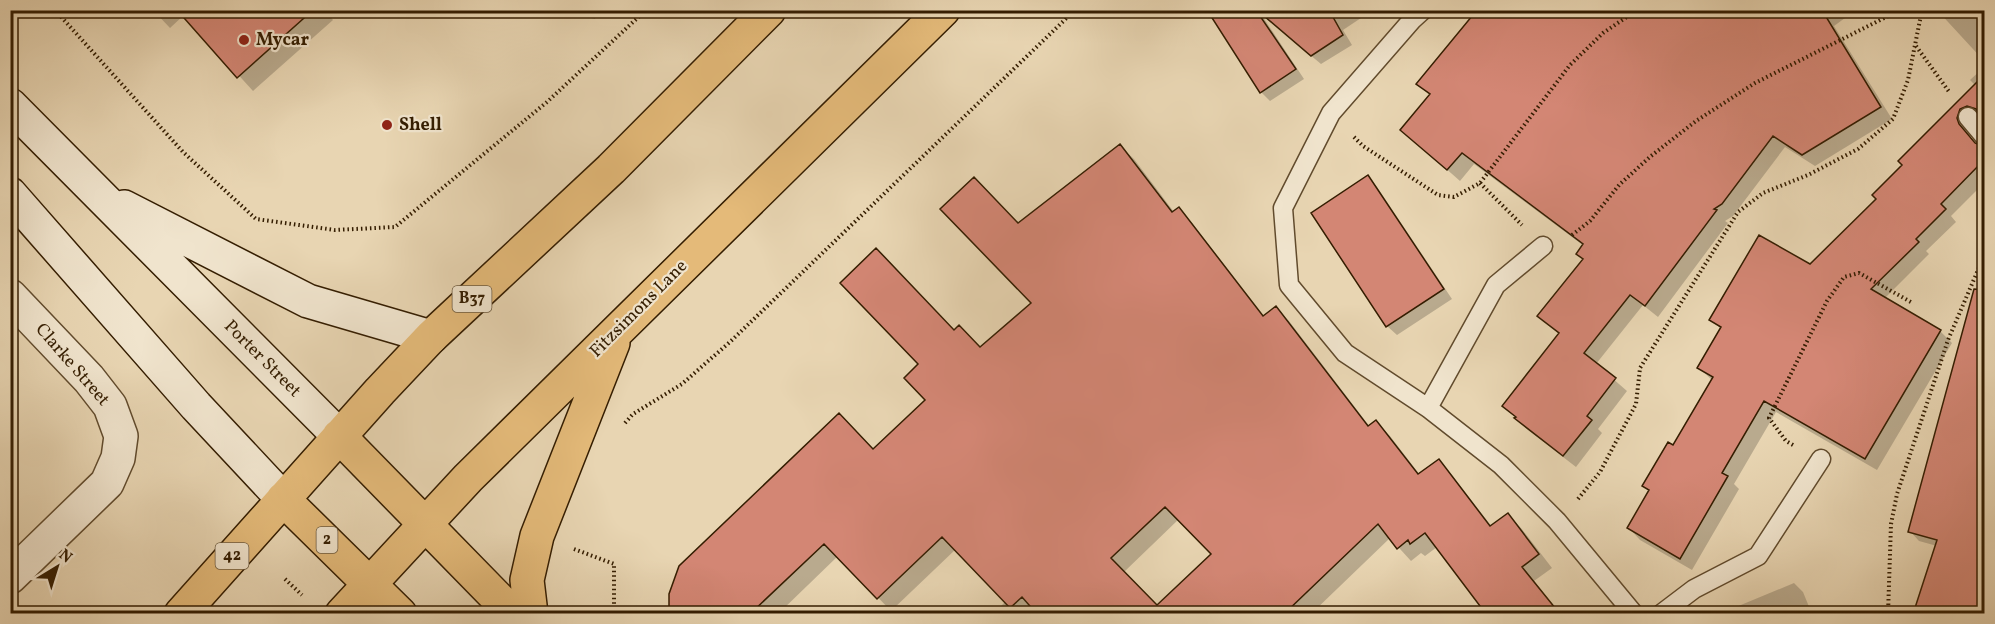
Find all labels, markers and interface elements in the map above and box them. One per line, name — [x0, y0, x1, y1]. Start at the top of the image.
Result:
place label: Mycar — [256, 28, 310, 53]
marker: Mycar — [237, 33, 251, 47]
place label: Shell — [399, 113, 442, 138]
marker: Shell — [380, 118, 394, 132]
street label: Fitzsimons Lane — [584, 254, 694, 364]
road number: B37 — [452, 286, 492, 312]
street label: Porter Street — [218, 315, 306, 403]
street label: Clarke Street — [29, 318, 115, 412]
road number: 2 — [316, 527, 338, 553]
north arrow — [27, 537, 87, 597]
road number: 42 — [216, 543, 248, 569]
text: N — [54, 545, 77, 569]

